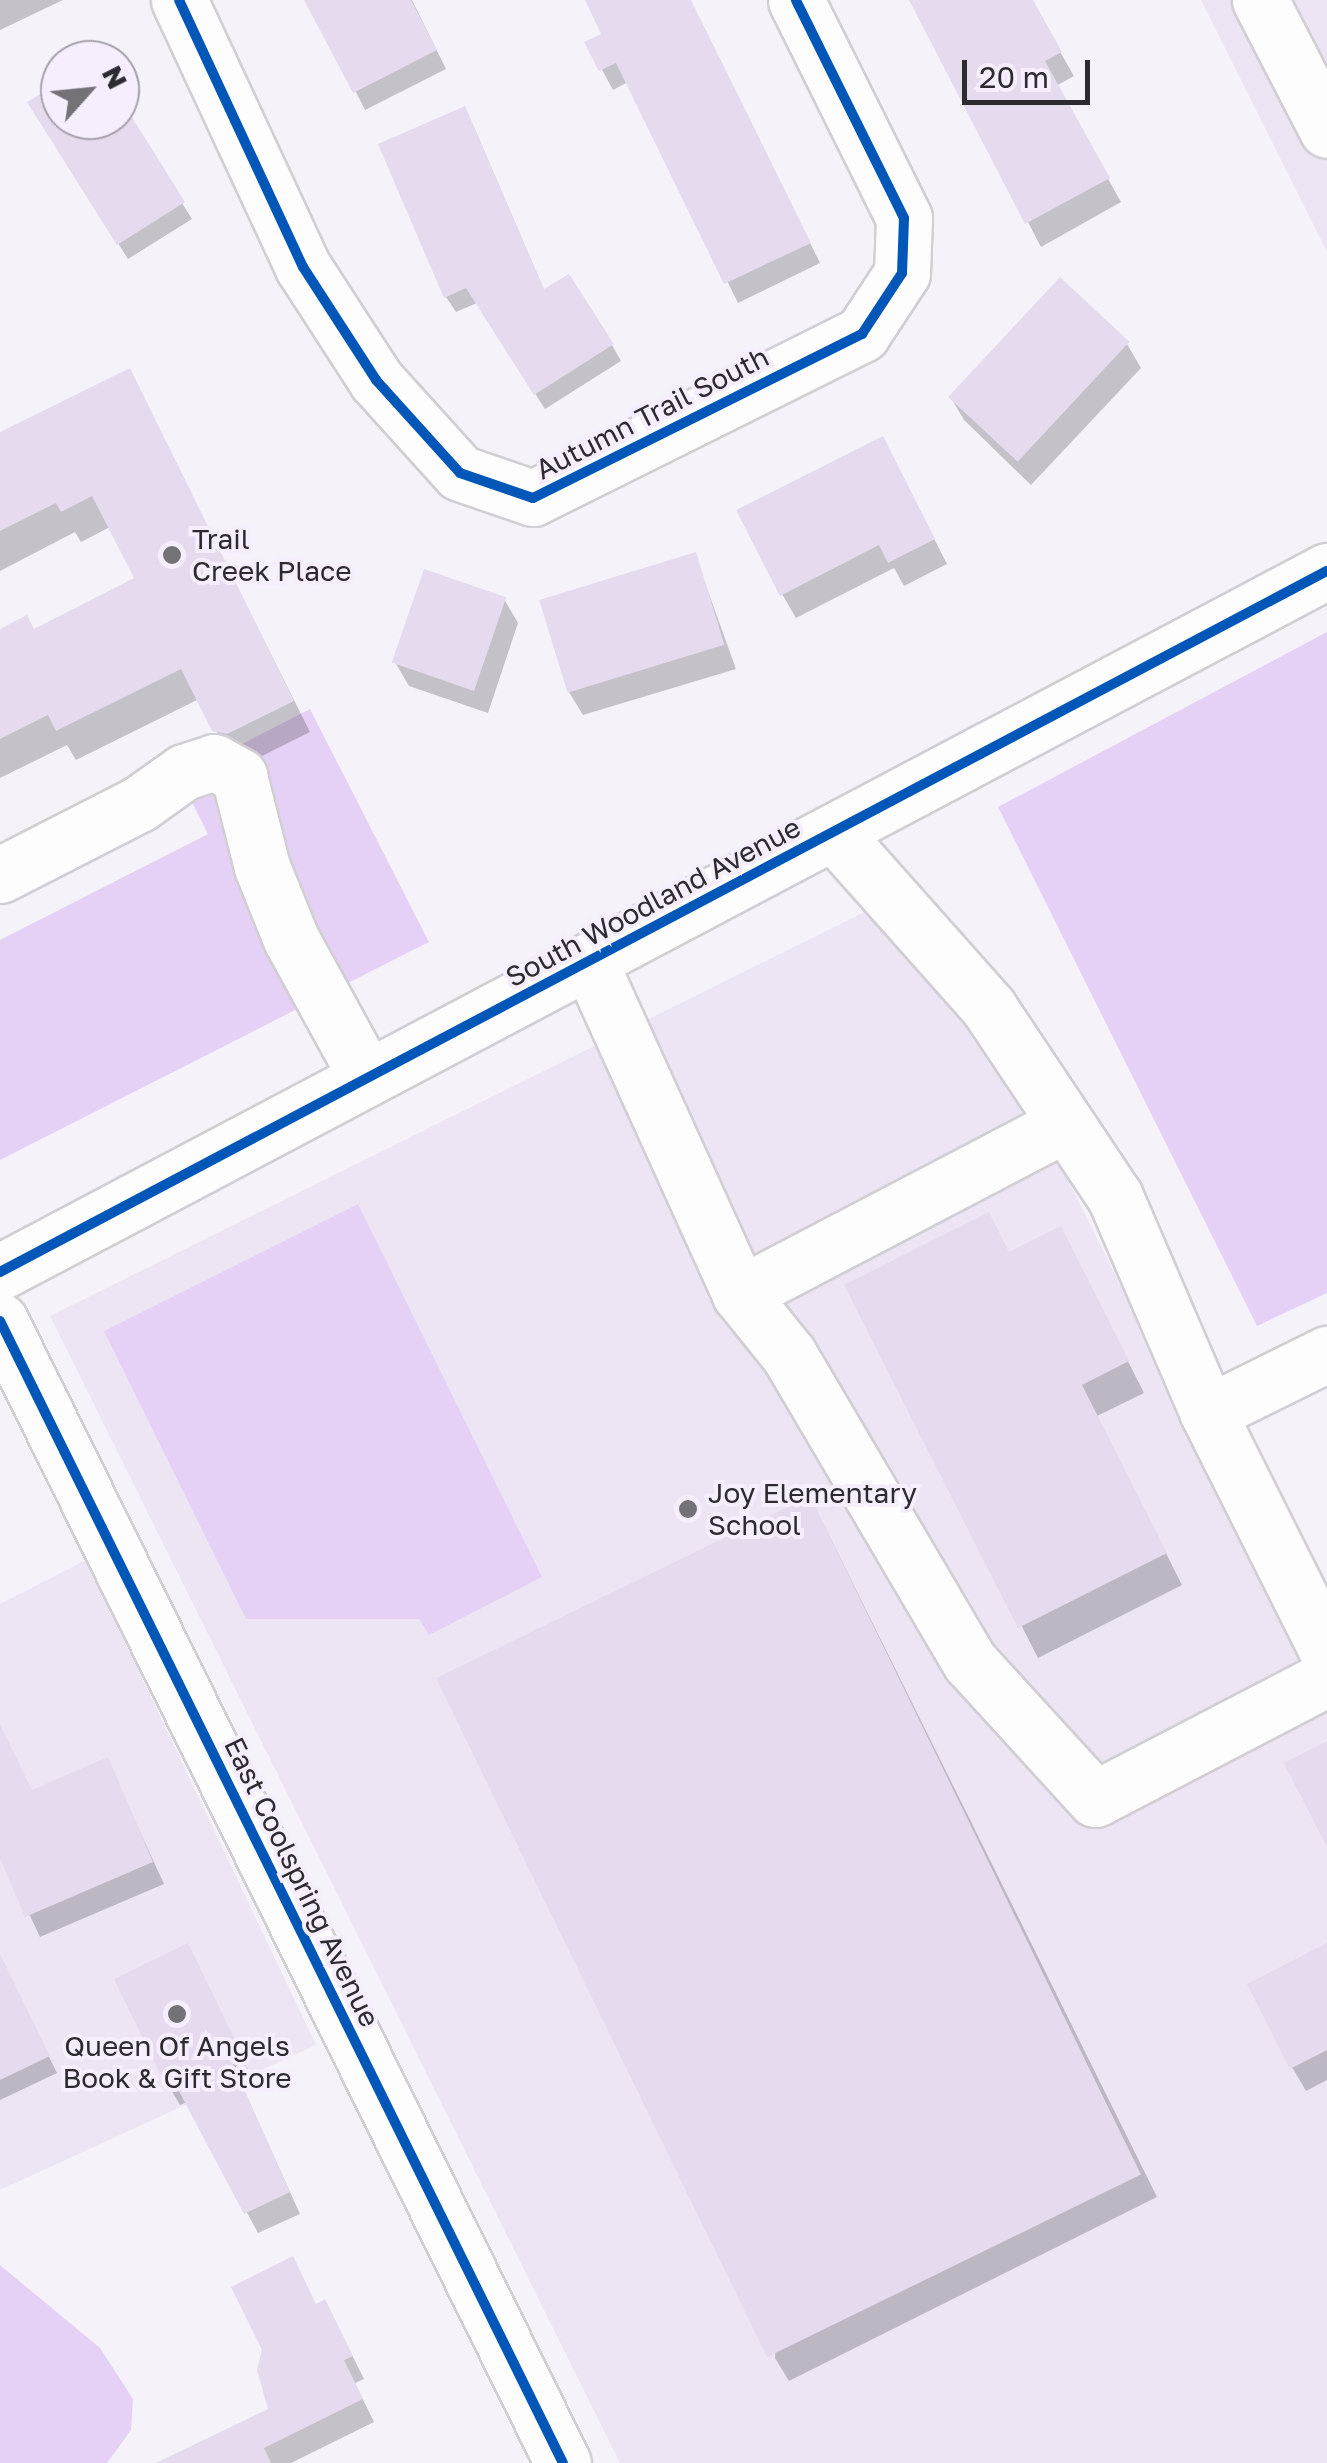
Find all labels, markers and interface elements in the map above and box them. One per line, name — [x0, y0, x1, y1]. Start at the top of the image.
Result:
north arrow — [40, 40, 140, 140]
scale bar — [967, 40, 1094, 102]
text: 20 m — [979, 59, 1049, 95]
text: N — [96, 60, 135, 94]
street label: Autumn Trail South — [530, 340, 774, 486]
place label: Trail Creek Place — [192, 522, 352, 588]
marker: Trail Creek Place — [161, 544, 183, 566]
street label: South Woodland Avenue — [500, 810, 806, 994]
place label: Joy Elementary School — [708, 1476, 917, 1542]
marker: Joy Elementary School — [677, 1498, 699, 1520]
street label: East Coolspring Avenue — [217, 1732, 387, 2032]
marker: Queen Of Angels Book & Gift Store — [166, 2003, 188, 2025]
place label: Queen Of Angels Book & Gift Store — [62, 2029, 292, 2095]

